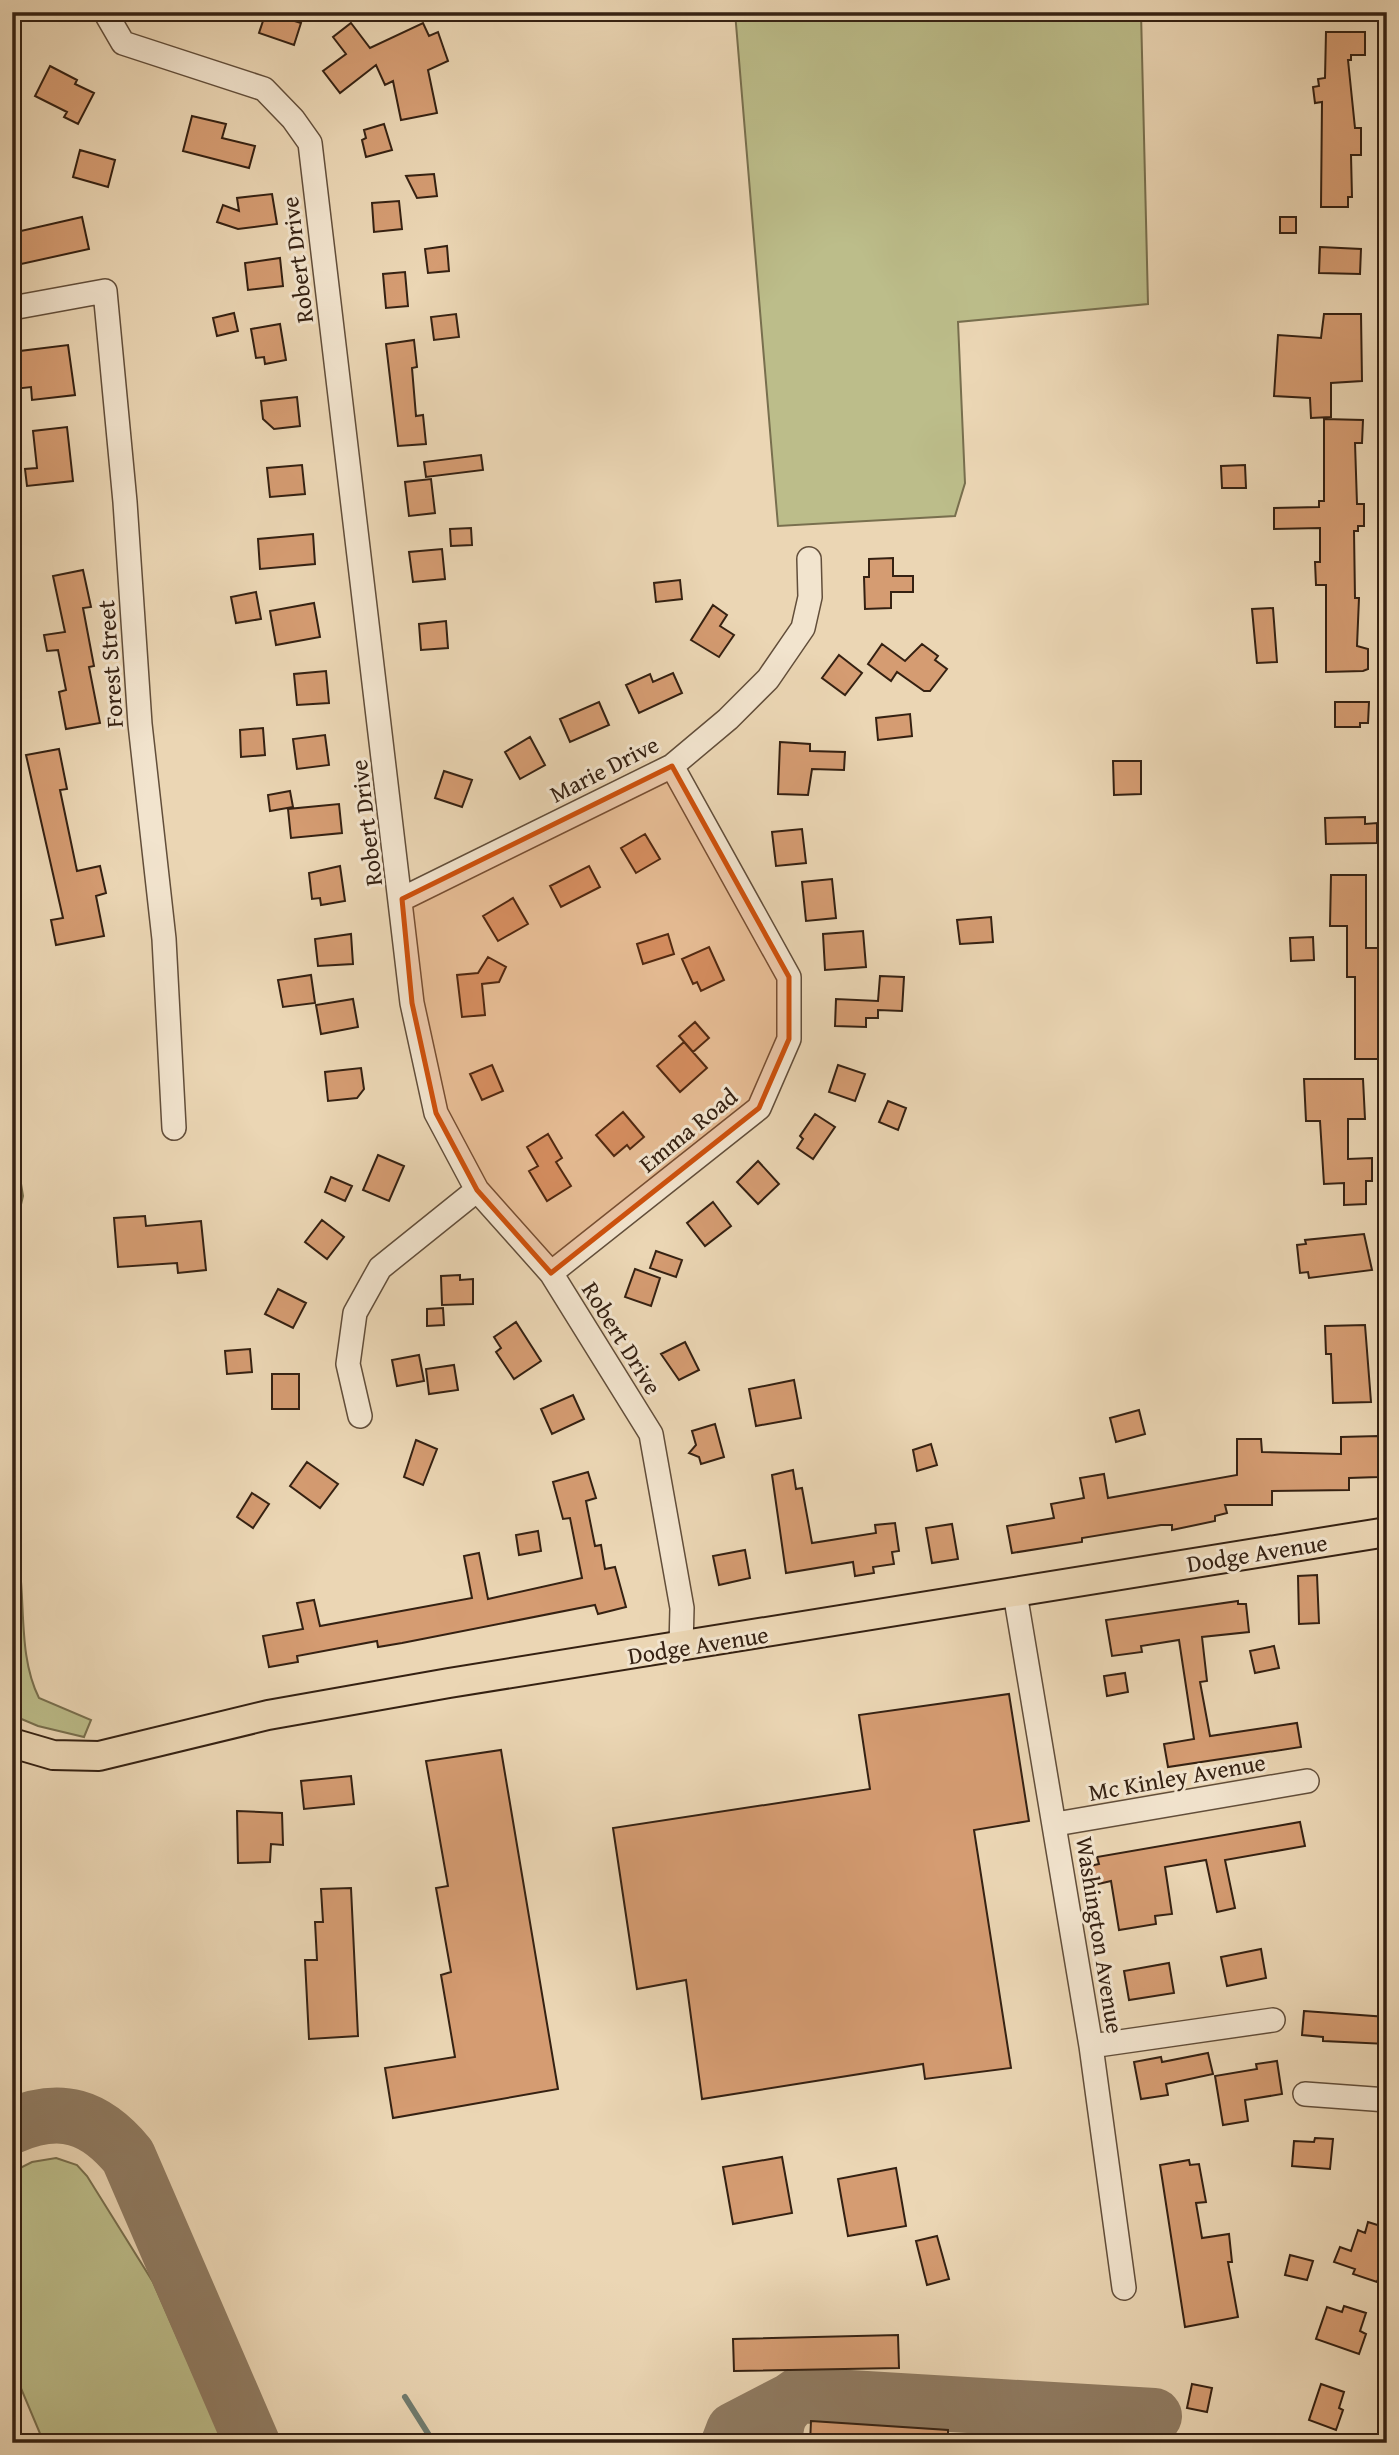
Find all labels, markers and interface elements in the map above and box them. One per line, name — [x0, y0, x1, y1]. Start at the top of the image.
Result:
street label: Robert Drive — [272, 195, 322, 325]
street label: Forest Street — [88, 599, 132, 729]
street label: Marie Drive — [543, 727, 665, 811]
street label: Robert Drive — [341, 758, 391, 888]
street label: Emma Road — [631, 1079, 745, 1181]
street label: Robert Drive — [573, 1275, 671, 1401]
street label: Dodge Avenue — [1184, 1525, 1330, 1581]
street label: Dodge Avenue — [625, 1617, 771, 1673]
street label: Mc Kinley Avenue — [1086, 1744, 1268, 1810]
street label: Washington Avenue — [1067, 1834, 1133, 2036]

